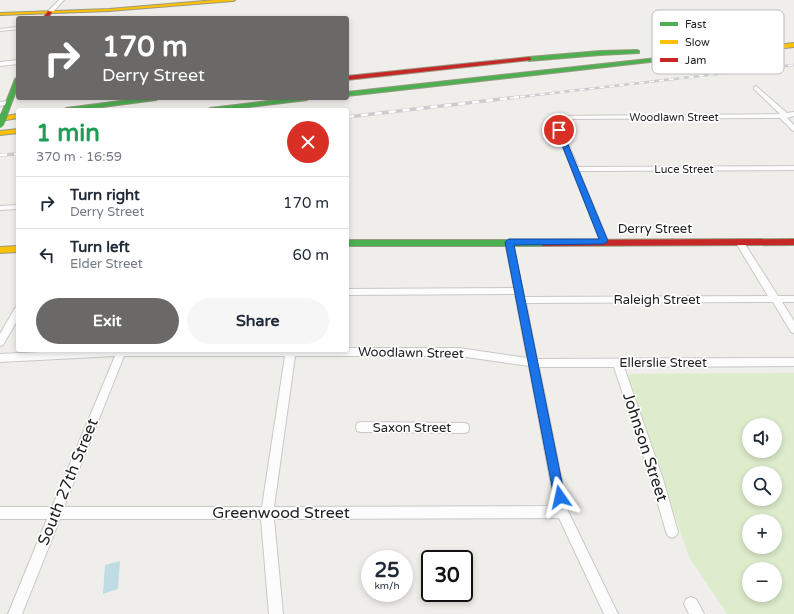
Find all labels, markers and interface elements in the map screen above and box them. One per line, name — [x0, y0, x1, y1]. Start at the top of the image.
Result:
legend — [652, 10, 784, 74]
text: Fast — [685, 18, 706, 31]
text: 170 m — [102, 30, 188, 64]
icon: right — [36, 32, 88, 84]
text: Slow — [685, 36, 710, 49]
text: Jam — [685, 54, 706, 67]
text: Derry Street — [102, 64, 205, 86]
street label: Woodlawn Street — [629, 111, 719, 124]
pin — [542, 113, 576, 147]
text: 1 min — [36, 119, 100, 148]
icon: arrive — [548, 119, 570, 141]
button: close — [287, 121, 329, 163]
text: 370 m · 16:59 — [36, 149, 122, 165]
street label: Luce Street — [654, 163, 714, 176]
text: Turn right — [70, 186, 140, 204]
icon: right — [36, 192, 58, 214]
text: 170 m — [283, 194, 329, 212]
text: Derry Street — [70, 204, 144, 220]
street label: Derry Street — [618, 221, 692, 237]
text: Turn left — [70, 238, 130, 256]
icon: left — [36, 244, 58, 266]
text: 60 m — [292, 246, 329, 264]
text: Elder Street — [70, 256, 143, 272]
street label: Raleigh Street — [613, 292, 701, 308]
button: Exit — [36, 298, 179, 344]
button: Share — [187, 298, 329, 344]
street label: Woodlawn Street — [358, 344, 464, 362]
street label: Ellerslie Street — [619, 355, 707, 371]
street label: Johnson Street — [618, 390, 672, 504]
street label: South 27th Street — [33, 416, 103, 548]
map controls — [742, 418, 782, 602]
button: sound — [742, 418, 782, 458]
street label: Saxon Street — [373, 420, 451, 436]
button: search — [742, 466, 782, 506]
position arrow — [539, 476, 581, 518]
street label: Greenwood Street — [212, 503, 350, 523]
button: + — [742, 514, 782, 554]
speed limit sign: 30 — [421, 550, 473, 602]
text: 25 — [374, 559, 400, 583]
button: − — [742, 562, 782, 602]
text: km/h — [374, 580, 400, 592]

